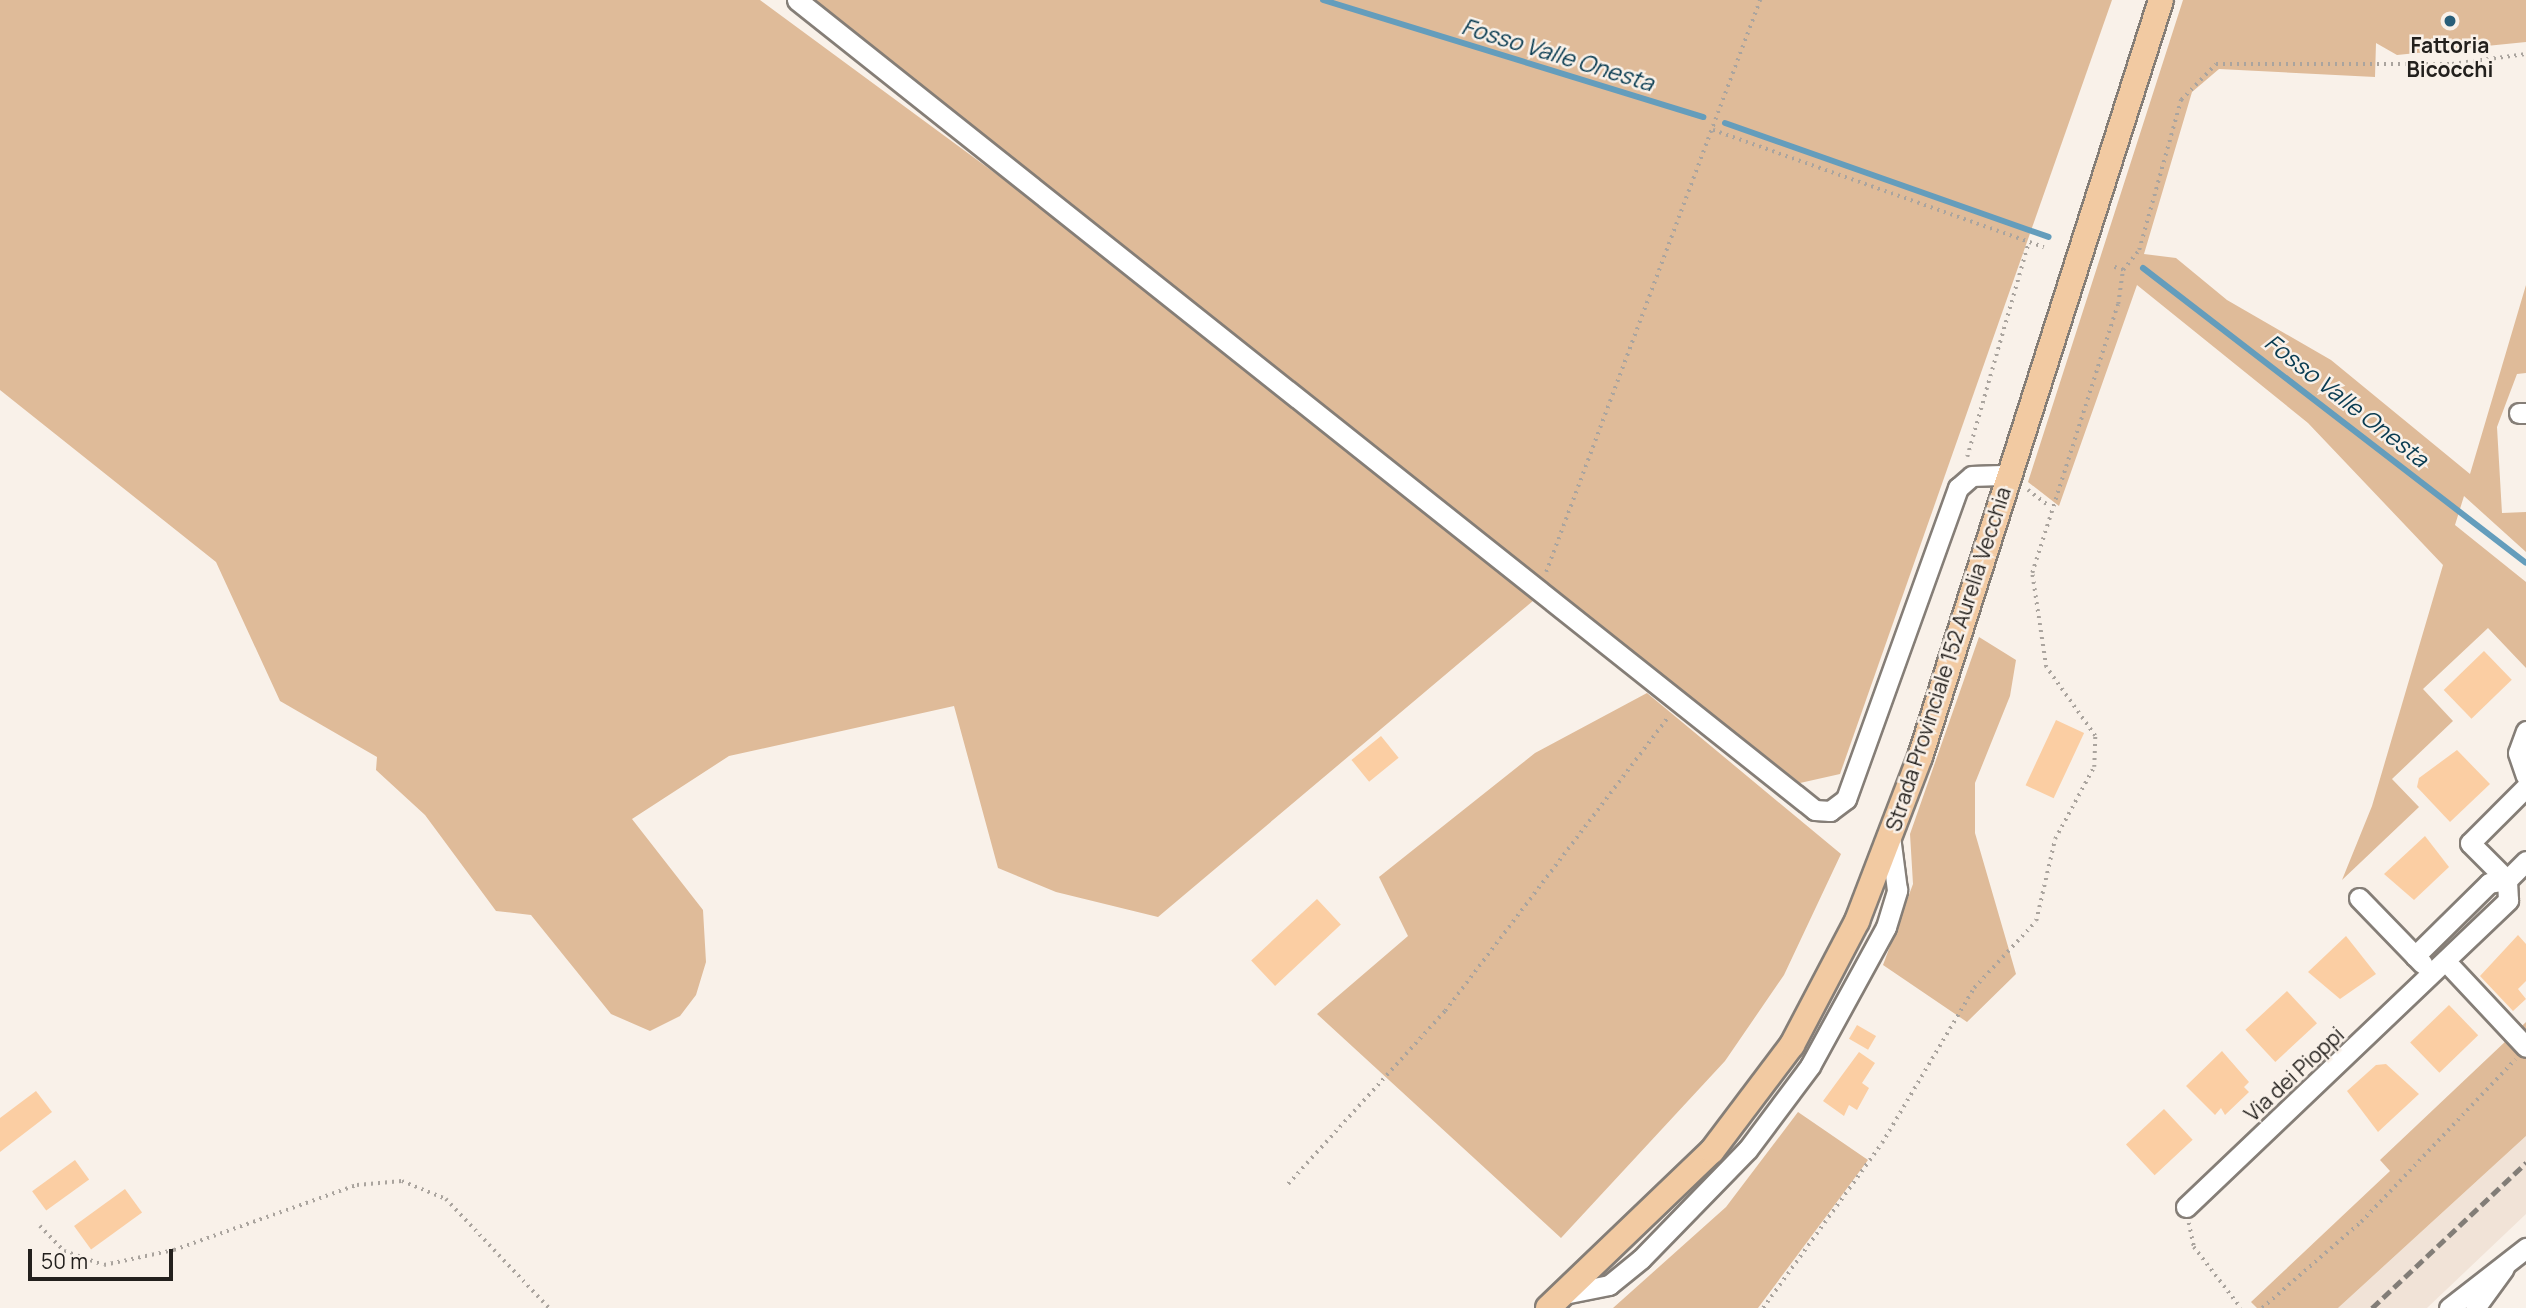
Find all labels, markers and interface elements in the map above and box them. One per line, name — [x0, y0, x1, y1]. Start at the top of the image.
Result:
water label: Fosso Valle Onesta — [1459, 12, 1657, 96]
marker: Fattoria Bicocchi — [2442, 13, 2458, 29]
place label: Fattoria Bicocchi — [2407, 32, 2493, 82]
water label: Fosso Valle Onesta — [2260, 328, 2434, 472]
street label: Strada Provinciale 152 Aurelia Vecchia — [1880, 484, 2016, 834]
street label: Via dei Pioppi — [2239, 1022, 2349, 1126]
scale bar — [32, 1234, 177, 1278]
text: 50 m — [41, 1247, 88, 1275]

